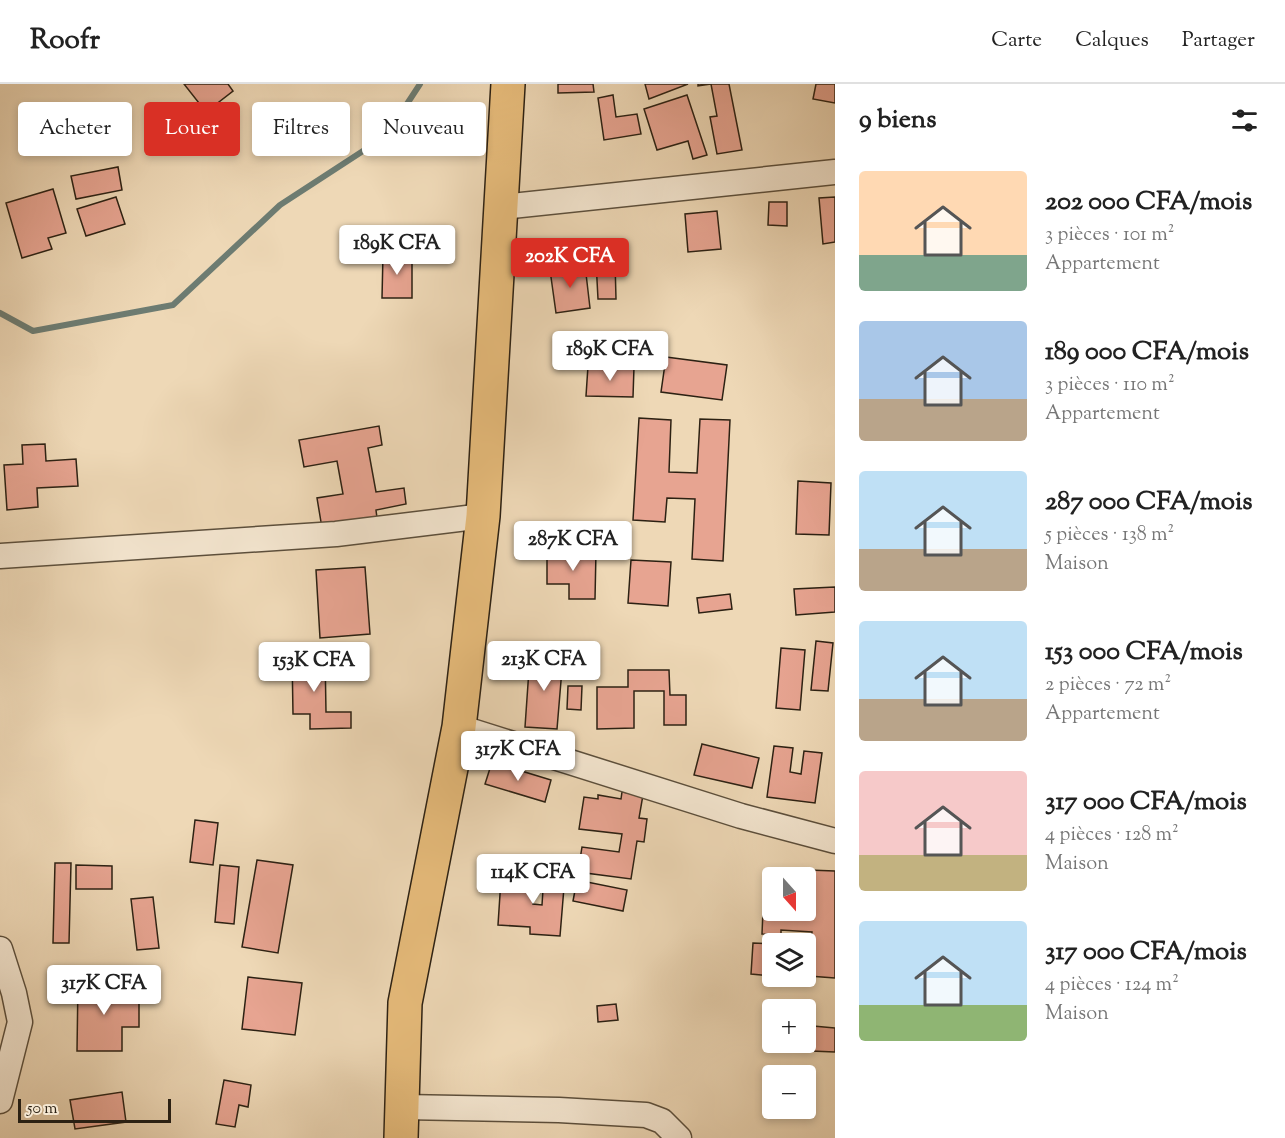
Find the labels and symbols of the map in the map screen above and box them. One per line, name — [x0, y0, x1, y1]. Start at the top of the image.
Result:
pin: 189K CFA — [335, 225, 459, 276]
pin: 202K CFA — [508, 238, 632, 289]
pin: 189K CFA — [548, 331, 672, 382]
pin: 287K CFA — [511, 521, 635, 572]
pin: 213K CFA — [482, 641, 606, 692]
pin: 153K CFA — [252, 642, 376, 693]
pin: 317K CFA — [456, 731, 580, 782]
pin: 114K CFA — [471, 854, 595, 905]
north arrow — [762, 867, 816, 921]
pin: 317K CFA — [42, 965, 166, 1016]
scale bar — [18, 1096, 171, 1124]

